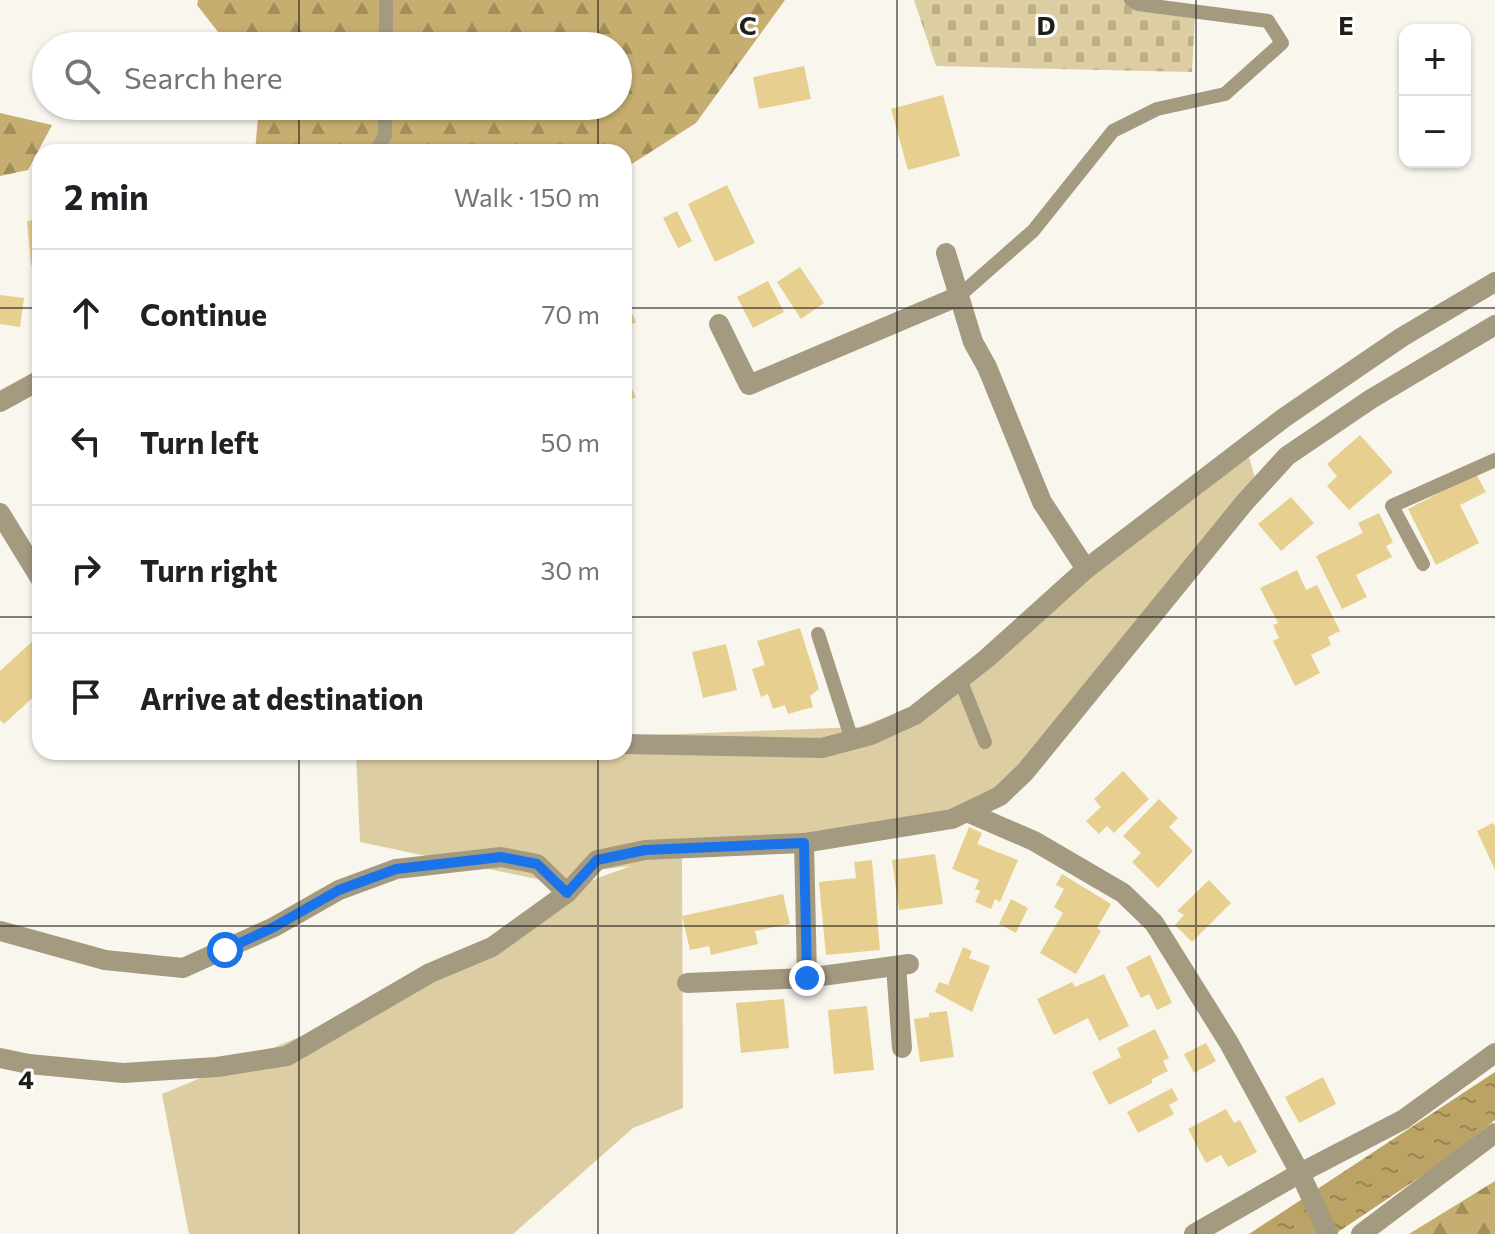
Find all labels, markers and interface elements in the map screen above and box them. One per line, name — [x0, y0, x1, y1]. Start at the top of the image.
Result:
text: C — [739, 9, 757, 40]
text: D — [1036, 9, 1056, 40]
text: E — [1338, 9, 1354, 40]
map controls — [1399, 24, 1471, 168]
button: + — [1399, 24, 1471, 96]
search box — [32, 32, 632, 120]
icon: search — [60, 54, 104, 98]
text: Search here — [124, 58, 283, 95]
button: − — [1399, 96, 1471, 168]
text: 2 min — [64, 175, 149, 217]
text: Walk · 150 m — [454, 181, 600, 212]
icon: ahead — [64, 291, 108, 335]
text: Continue — [140, 295, 267, 332]
text: 70 m — [542, 298, 600, 329]
icon: left — [64, 419, 108, 463]
text: Turn left — [140, 423, 259, 460]
text: 50 m — [540, 426, 600, 457]
icon: right — [64, 547, 108, 591]
text: Turn right — [140, 551, 277, 588]
text: 30 m — [541, 554, 600, 585]
icon: arrive — [64, 675, 108, 719]
text: Arrive at destination — [140, 679, 424, 716]
route start — [207, 932, 243, 968]
route end — [789, 960, 825, 996]
text: 4 — [18, 1063, 34, 1094]

